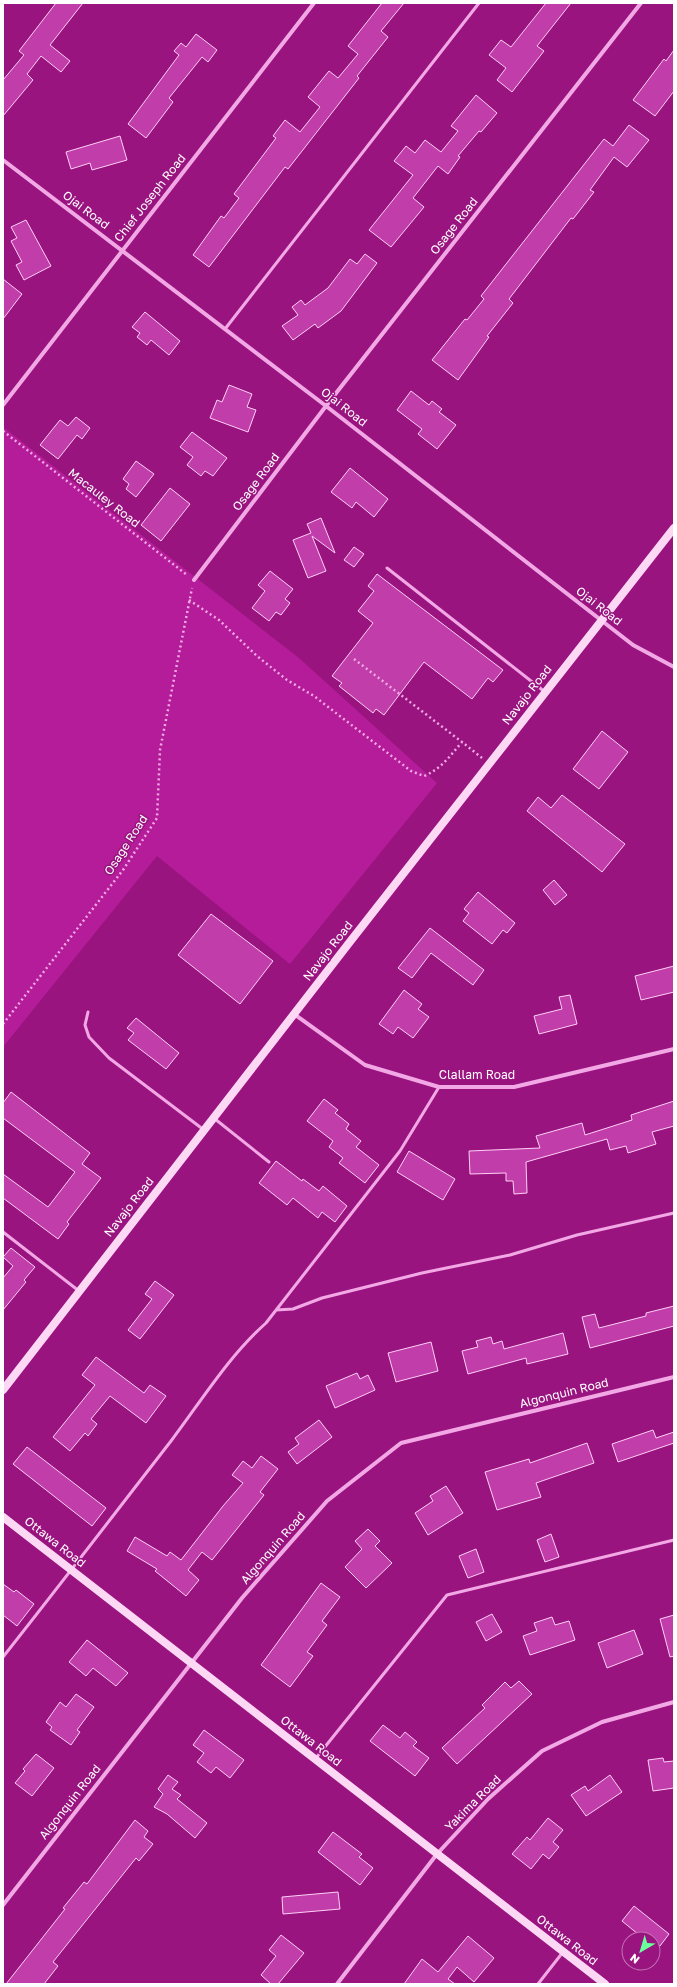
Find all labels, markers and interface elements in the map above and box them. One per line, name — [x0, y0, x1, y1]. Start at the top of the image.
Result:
street label: Chief Joseph Road — [111, 151, 189, 245]
street label: Ojai Road — [60, 187, 113, 232]
street label: Osage Road — [427, 194, 481, 257]
street label: Ojai Road — [318, 384, 370, 429]
street label: Osage Road — [229, 450, 282, 514]
street label: Macauley Road — [65, 465, 143, 530]
street label: Ojai Road — [573, 583, 625, 628]
street label: Navajo Road — [499, 662, 555, 728]
street label: Osage Road — [101, 812, 151, 878]
street label: Navajo Road — [300, 918, 356, 984]
street label: Clallam Road — [439, 1067, 515, 1082]
street label: Navajo Road — [101, 1174, 157, 1240]
street label: Algonquin Road — [518, 1374, 610, 1411]
street label: Algonquin Road — [237, 1508, 308, 1587]
street label: Ottawa Road — [22, 1513, 89, 1570]
street label: Ottawa Road — [278, 1712, 345, 1769]
street label: Algonquin Road — [36, 1761, 104, 1842]
street label: Yakima Road — [441, 1771, 504, 1834]
street label: Ottawa Road — [534, 1911, 601, 1968]
north arrow — [621, 1931, 661, 1971]
text: N — [627, 1952, 642, 1967]

